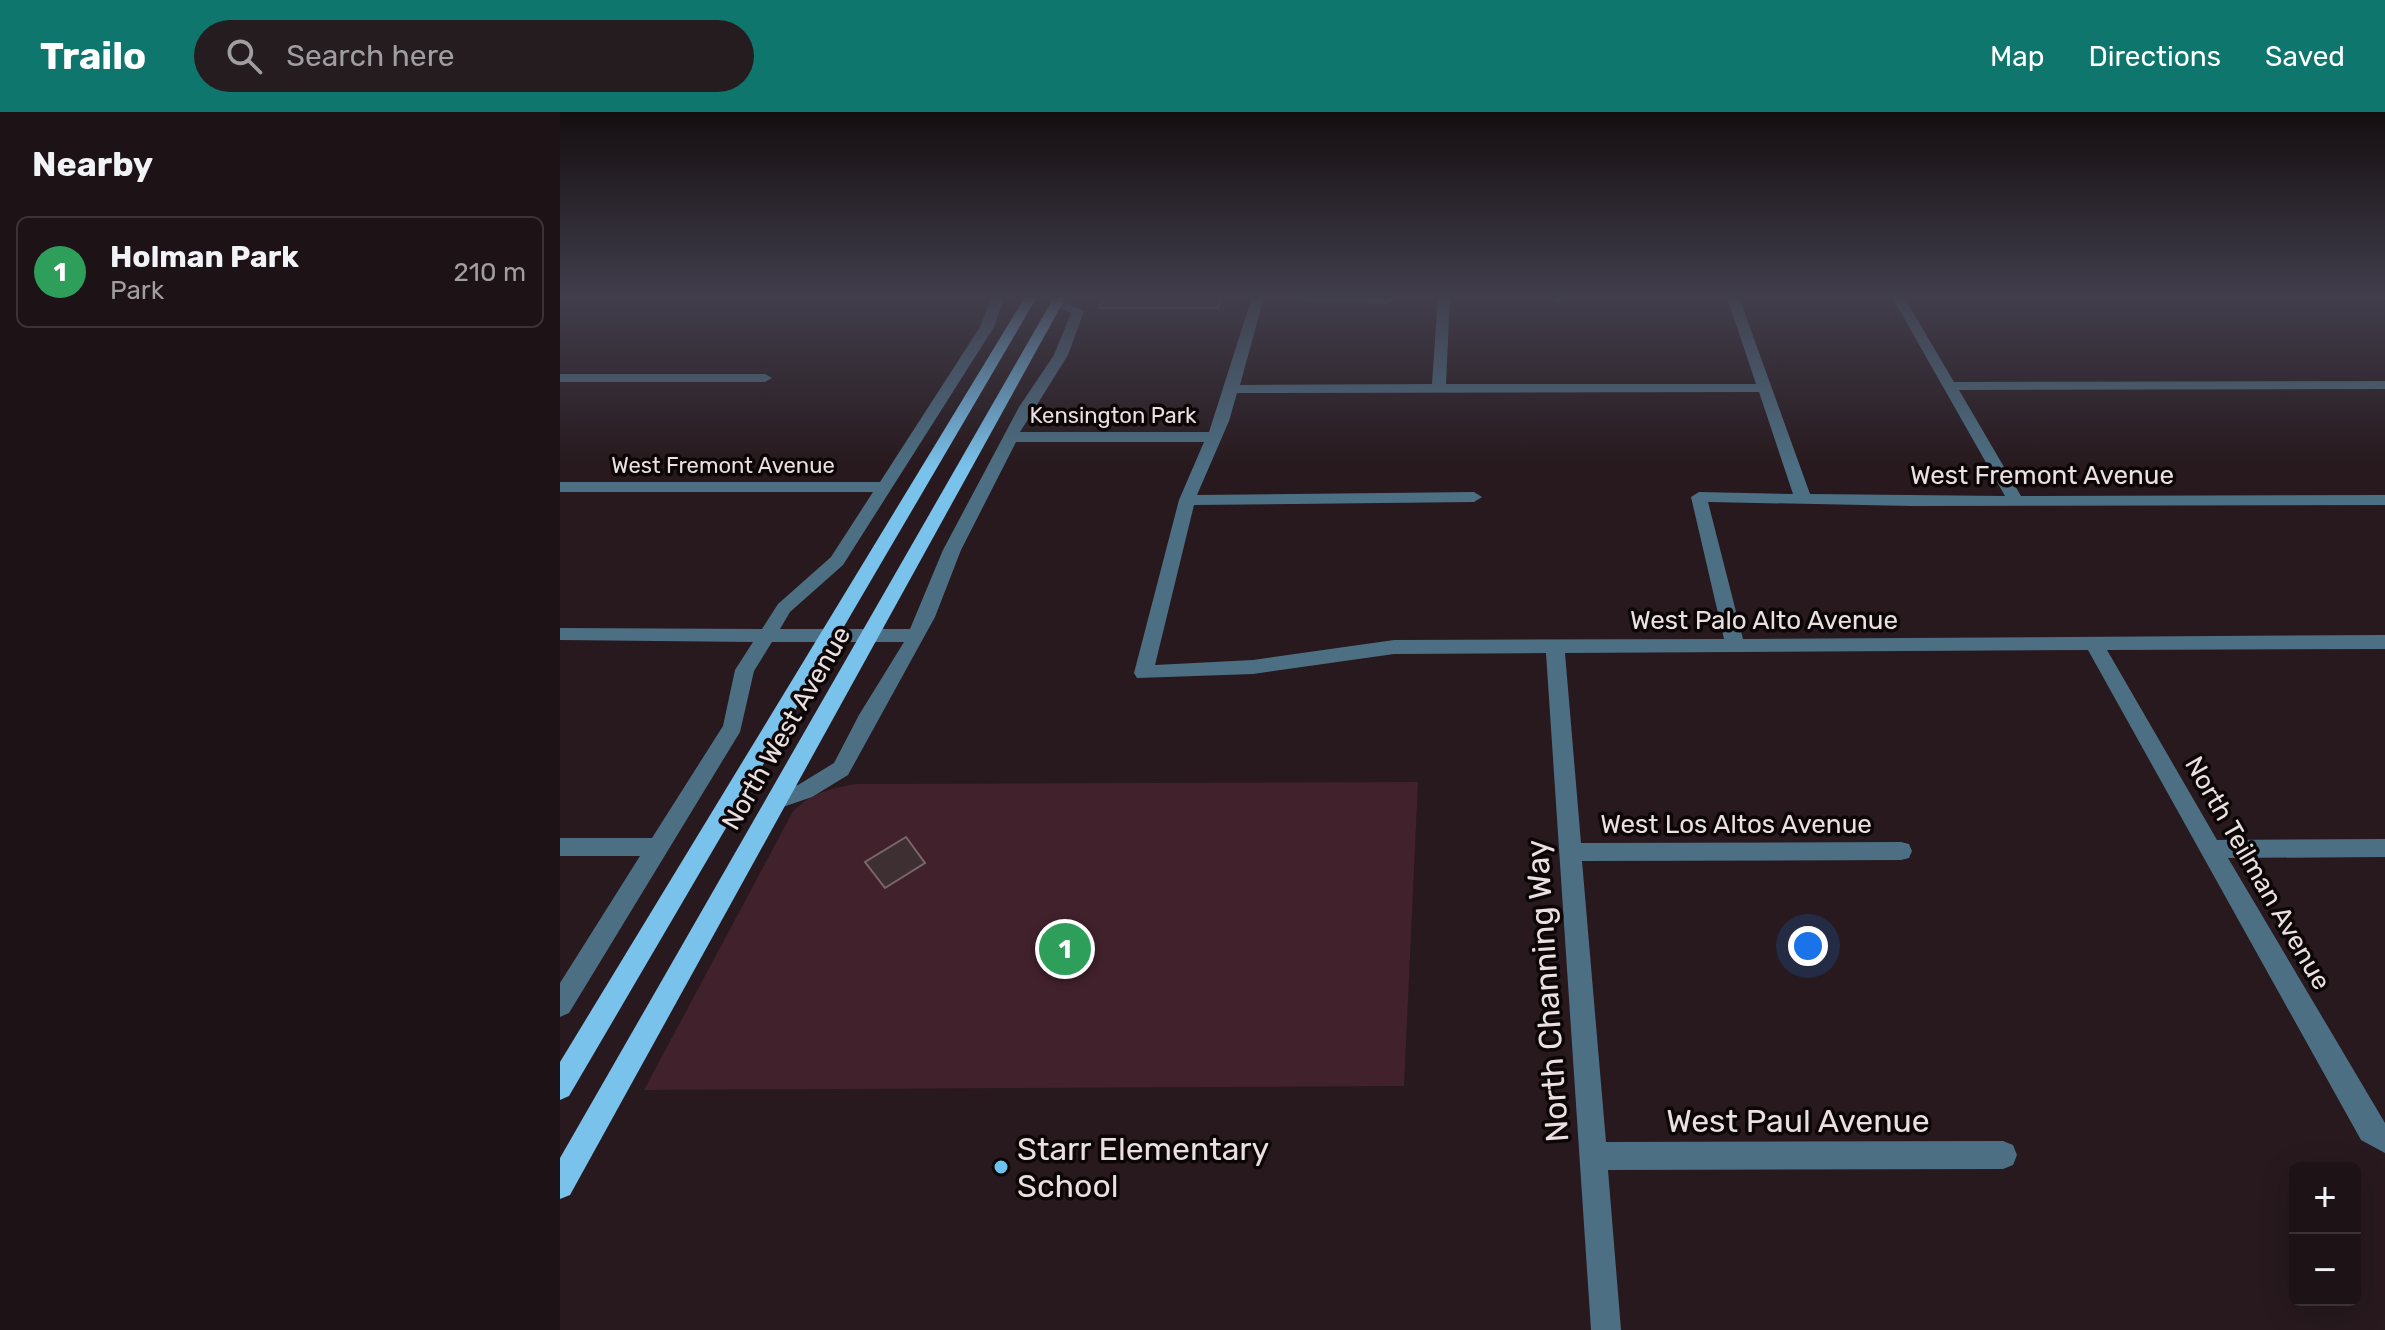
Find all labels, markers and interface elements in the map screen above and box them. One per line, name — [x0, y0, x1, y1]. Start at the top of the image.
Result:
search box — [194, 20, 754, 92]
text: Trailo — [40, 33, 146, 79]
icon: search — [222, 34, 266, 78]
text: Search here — [286, 38, 455, 74]
text: Map — [1990, 40, 2044, 73]
text: Directions — [2088, 40, 2221, 73]
text: Saved — [2265, 40, 2345, 73]
text: Nearby — [32, 144, 153, 185]
text: Holman Park — [110, 239, 299, 275]
text: 1 — [54, 257, 66, 288]
text: 210 m — [454, 257, 526, 288]
text: Park — [110, 275, 164, 306]
street label: Kensington Park — [1030, 402, 1197, 429]
street label: West Fremont Avenue — [611, 452, 835, 479]
street label: West Fremont Avenue — [1910, 460, 2174, 491]
street label: West Palo Alto Avenue — [1630, 605, 1898, 636]
street label: North West Avenue — [716, 621, 857, 836]
street label: North Teilman Avenue — [2178, 751, 2337, 995]
street label: West Los Altos Avenue — [1600, 809, 1872, 840]
street label: North Channing Way — [1517, 838, 1577, 1144]
pin: 1 — [1039, 919, 1091, 979]
your location — [1788, 926, 1828, 966]
street label: West Paul Avenue — [1666, 1102, 1930, 1140]
place label: Starr Elementary School — [1017, 1130, 1269, 1205]
marker: Starr Elementary School — [992, 1158, 1010, 1176]
map controls — [2289, 1162, 2361, 1306]
button: + — [2289, 1162, 2361, 1234]
button: − — [2289, 1234, 2361, 1306]

